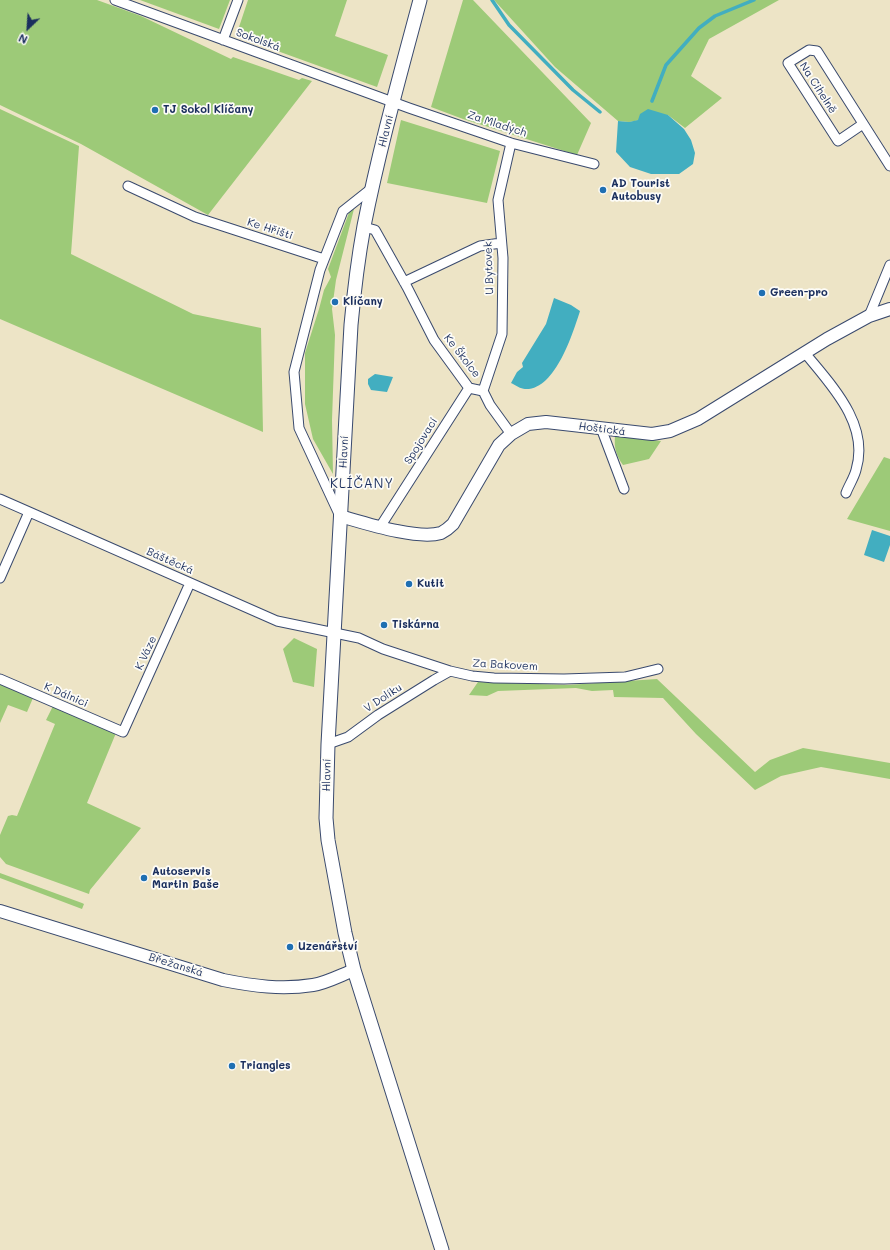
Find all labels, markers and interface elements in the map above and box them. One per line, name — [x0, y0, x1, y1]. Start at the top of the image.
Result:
north arrow — [8, 8, 48, 48]
street label: Sokolská — [234, 26, 282, 54]
text: N — [16, 31, 30, 48]
street label: Na Cihelně — [797, 60, 839, 116]
place label: TJ Sokol Klíčany — [163, 103, 253, 117]
marker: TJ Sokol Klíčany — [150, 105, 160, 115]
street label: Za Mladých — [466, 108, 528, 140]
street label: Hlavní — [376, 113, 396, 149]
place label: AD Tourist Autobusy — [611, 177, 670, 203]
marker: AD Tourist Autobusy — [598, 185, 608, 195]
street label: Ke Hřišti — [245, 215, 295, 243]
street label: U Bytovek — [481, 241, 497, 295]
place label: Green-pro — [770, 286, 828, 300]
marker: Green-pro — [757, 288, 767, 298]
place label: Klíčany — [343, 295, 383, 309]
marker: Klíčany — [330, 297, 340, 307]
street label: Ke Školce — [441, 332, 483, 380]
street label: Spojovací — [402, 415, 440, 467]
street label: Hoštická — [578, 420, 626, 438]
street label: Hlavní — [337, 435, 351, 469]
district label: KLÍČANY — [330, 476, 394, 492]
street label: Báštěcká — [145, 545, 195, 577]
place label: Kutit — [417, 577, 444, 591]
marker: Kutit — [404, 579, 414, 589]
place label: Tiskárna — [392, 618, 439, 632]
marker: Tiskárna — [379, 620, 389, 630]
street label: K Váze — [132, 634, 160, 672]
street label: Za Bakovem — [472, 657, 538, 673]
street label: K Dálnici — [42, 680, 90, 710]
street label: V Dolíku — [361, 681, 405, 715]
street label: Hlavní — [320, 758, 334, 792]
place label: Autoservis Martin Baše — [152, 865, 219, 891]
marker: Autoservis Martin Baše — [139, 873, 149, 883]
place label: Uzenářství — [298, 940, 358, 954]
marker: Uzenářství — [285, 942, 295, 952]
street label: Břežanská — [147, 950, 205, 980]
place label: Triangles — [240, 1059, 291, 1073]
marker: Triangles — [227, 1061, 237, 1071]

